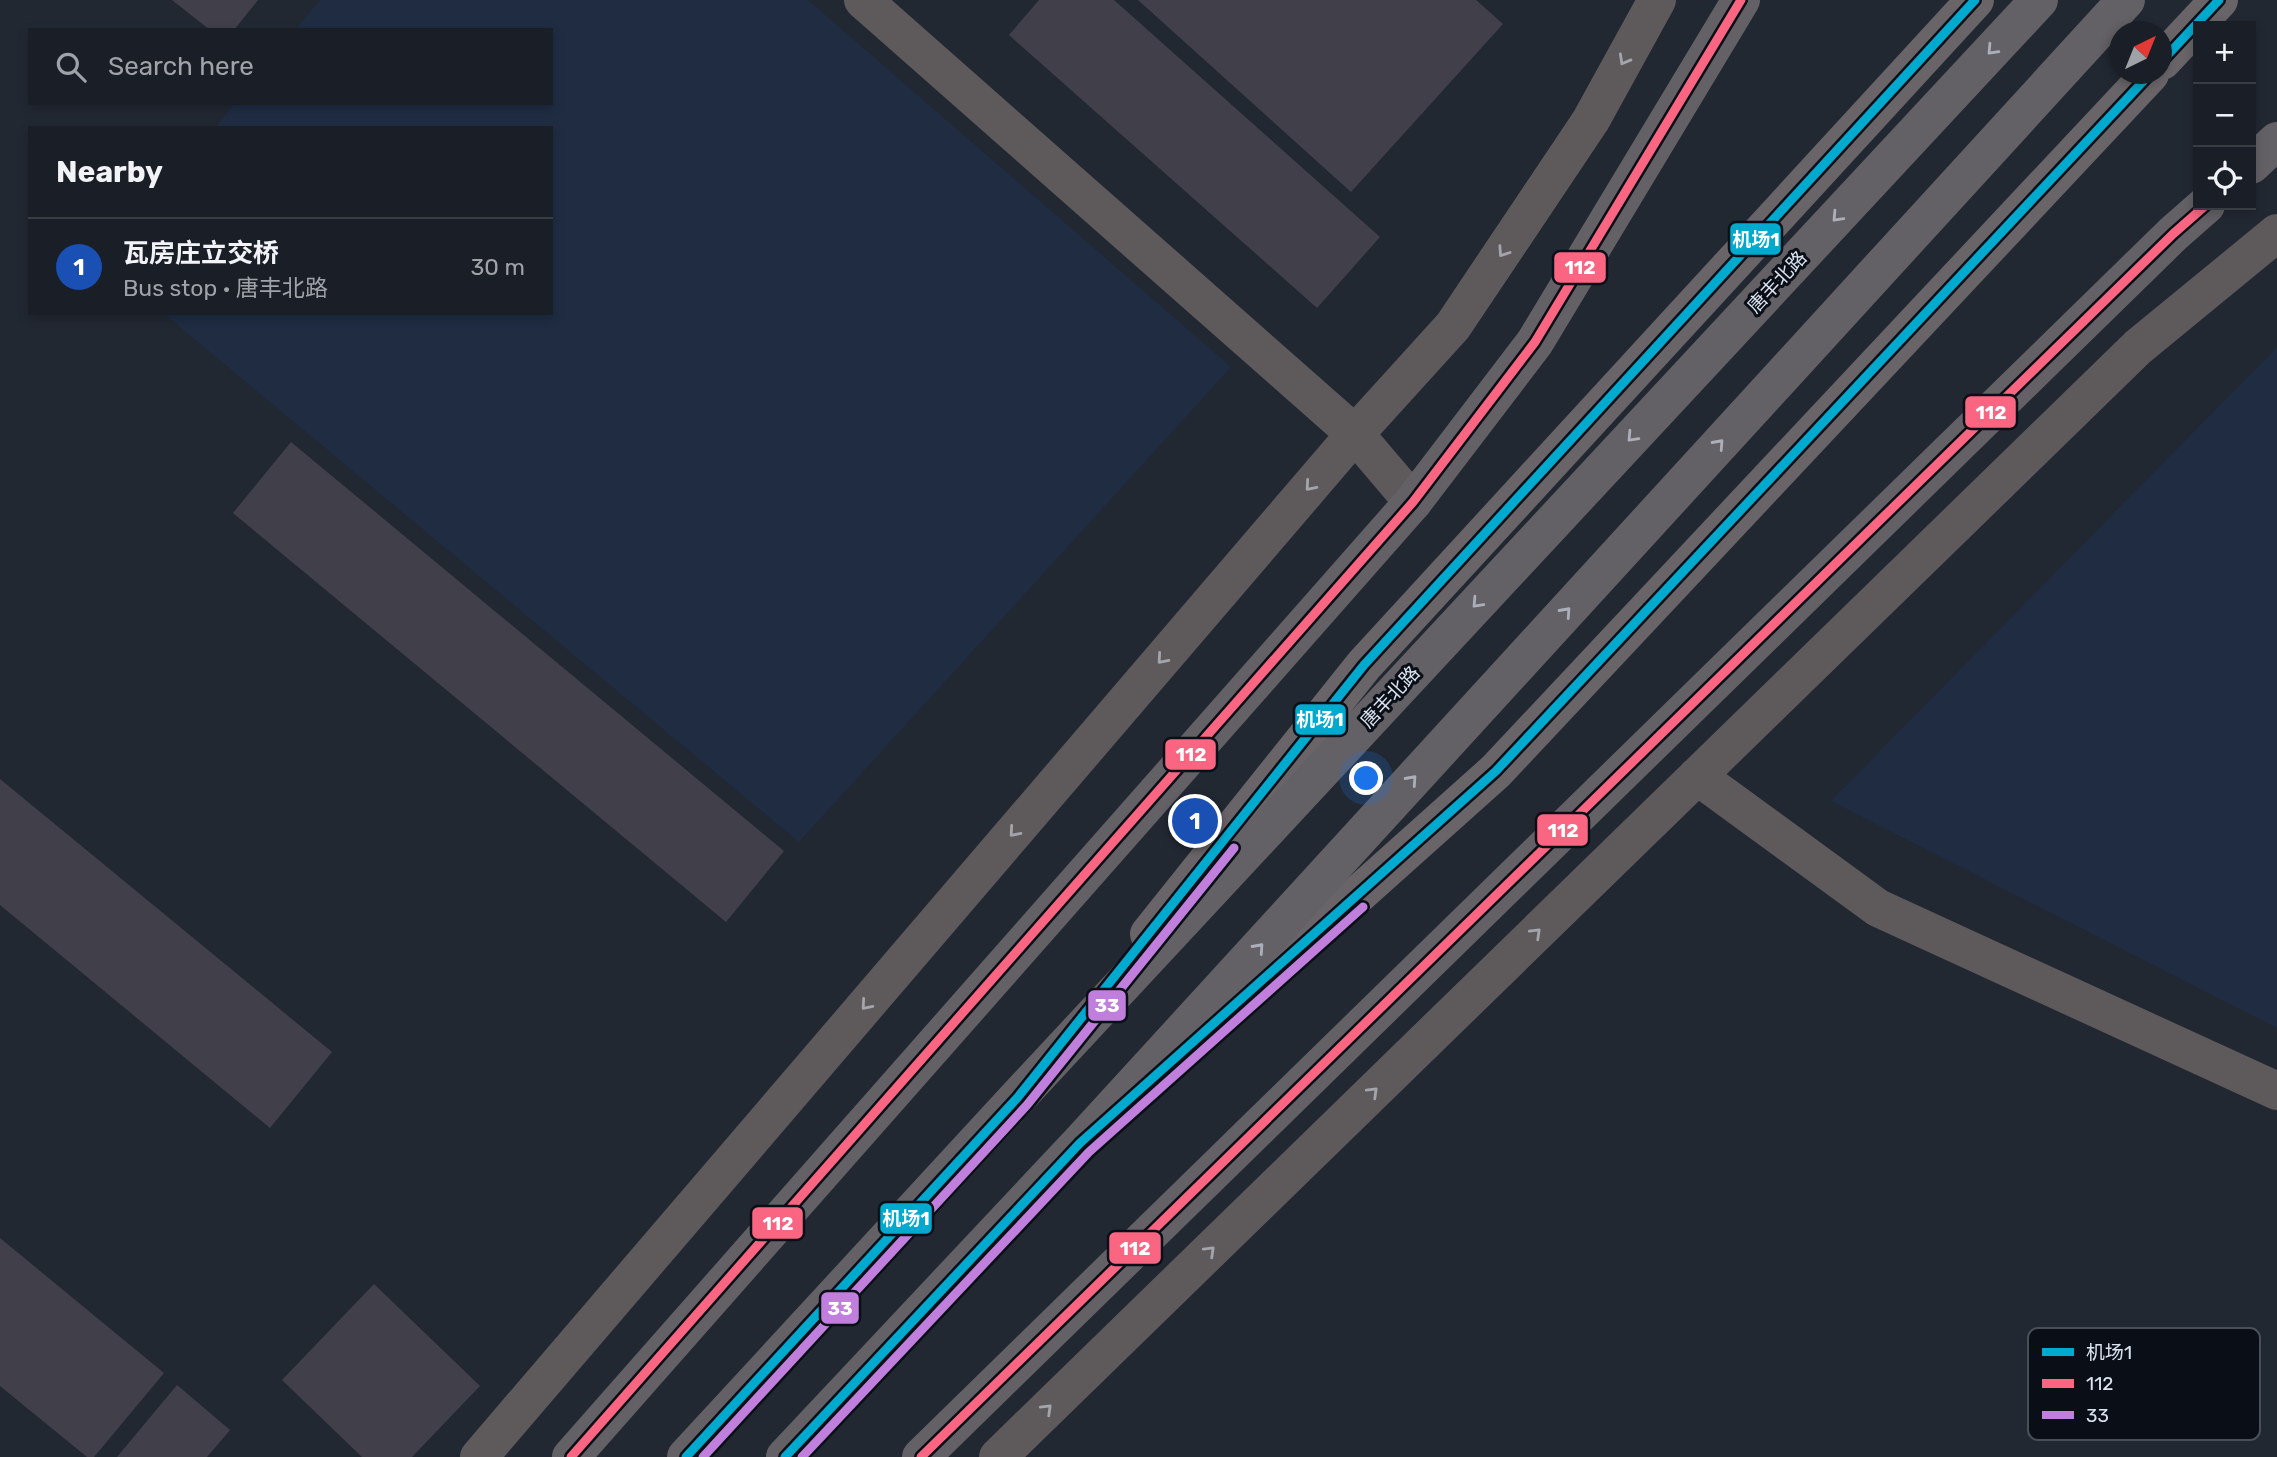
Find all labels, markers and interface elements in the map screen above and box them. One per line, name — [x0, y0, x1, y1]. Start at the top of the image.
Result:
north arrow — [2109, 21, 2172, 84]
map controls — [2193, 21, 2256, 210]
button: + — [2193, 21, 2256, 84]
search box — [28, 28, 553, 105]
one-way arrow — [1988, 42, 2001, 55]
icon: search — [52, 48, 90, 86]
text: Search here — [108, 51, 254, 82]
one-way arrow — [1619, 53, 1632, 65]
button: − — [2193, 84, 2256, 147]
button: locate — [2193, 147, 2256, 210]
text: Nearby — [56, 154, 163, 190]
one-way arrow — [1833, 208, 1846, 221]
line badge: 机场1 — [1729, 222, 1782, 256]
text: 机场1 — [1732, 228, 1780, 251]
text: 瓦房庄立交桥 — [123, 238, 279, 269]
one-way arrow — [1499, 244, 1511, 257]
street label: 唐丰北路 — [1743, 246, 1811, 318]
line badge: 112 — [1553, 251, 1607, 284]
text: 1 — [73, 253, 85, 281]
text: 30 m — [470, 253, 525, 281]
text: 112 — [1564, 256, 1596, 279]
text: Bus stop · 唐丰北路 — [123, 274, 328, 302]
line badge: 112 — [1964, 395, 2017, 429]
text: 112 — [1975, 401, 2007, 424]
one-way arrow — [1628, 429, 1641, 442]
one-way arrow — [1711, 439, 1724, 452]
one-way arrow — [1306, 478, 1318, 491]
one-way arrow — [1473, 595, 1486, 608]
one-way arrow — [1557, 607, 1570, 620]
one-way arrow — [1158, 651, 1170, 664]
street label: 唐丰北路 — [1356, 661, 1424, 733]
line badge: 机场1 — [1294, 703, 1347, 736]
text: 机场1 — [1296, 708, 1344, 731]
line badge: 112 — [1164, 738, 1217, 771]
text: 112 — [1175, 743, 1207, 766]
your location — [1349, 761, 1383, 795]
one-way arrow — [1404, 775, 1416, 788]
pin: 1 — [1172, 795, 1218, 847]
line badge: 112 — [1536, 813, 1589, 847]
text: 112 — [1547, 819, 1579, 842]
one-way arrow — [1010, 823, 1022, 836]
one-way arrow — [1527, 928, 1540, 941]
one-way arrow — [1250, 943, 1263, 956]
line badge: 33 — [1087, 989, 1127, 1022]
text: 33 — [1094, 994, 1120, 1017]
one-way arrow — [862, 996, 874, 1009]
one-way arrow — [1364, 1087, 1377, 1100]
line badge: 机场1 — [879, 1202, 933, 1235]
line badge: 112 — [751, 1206, 804, 1240]
text: 机场1 — [882, 1207, 930, 1230]
text: 112 — [762, 1212, 794, 1235]
line badge: 112 — [1108, 1231, 1162, 1265]
text: 112 — [1119, 1237, 1151, 1260]
one-way arrow — [1202, 1246, 1215, 1259]
line badge: 33 — [820, 1291, 860, 1325]
text: 33 — [827, 1297, 853, 1320]
legend — [2028, 1328, 2260, 1440]
text: 机场1 — [2086, 1341, 2132, 1364]
text: 112 — [2086, 1372, 2113, 1395]
text: 33 — [2086, 1404, 2109, 1427]
one-way arrow — [1039, 1405, 1052, 1418]

